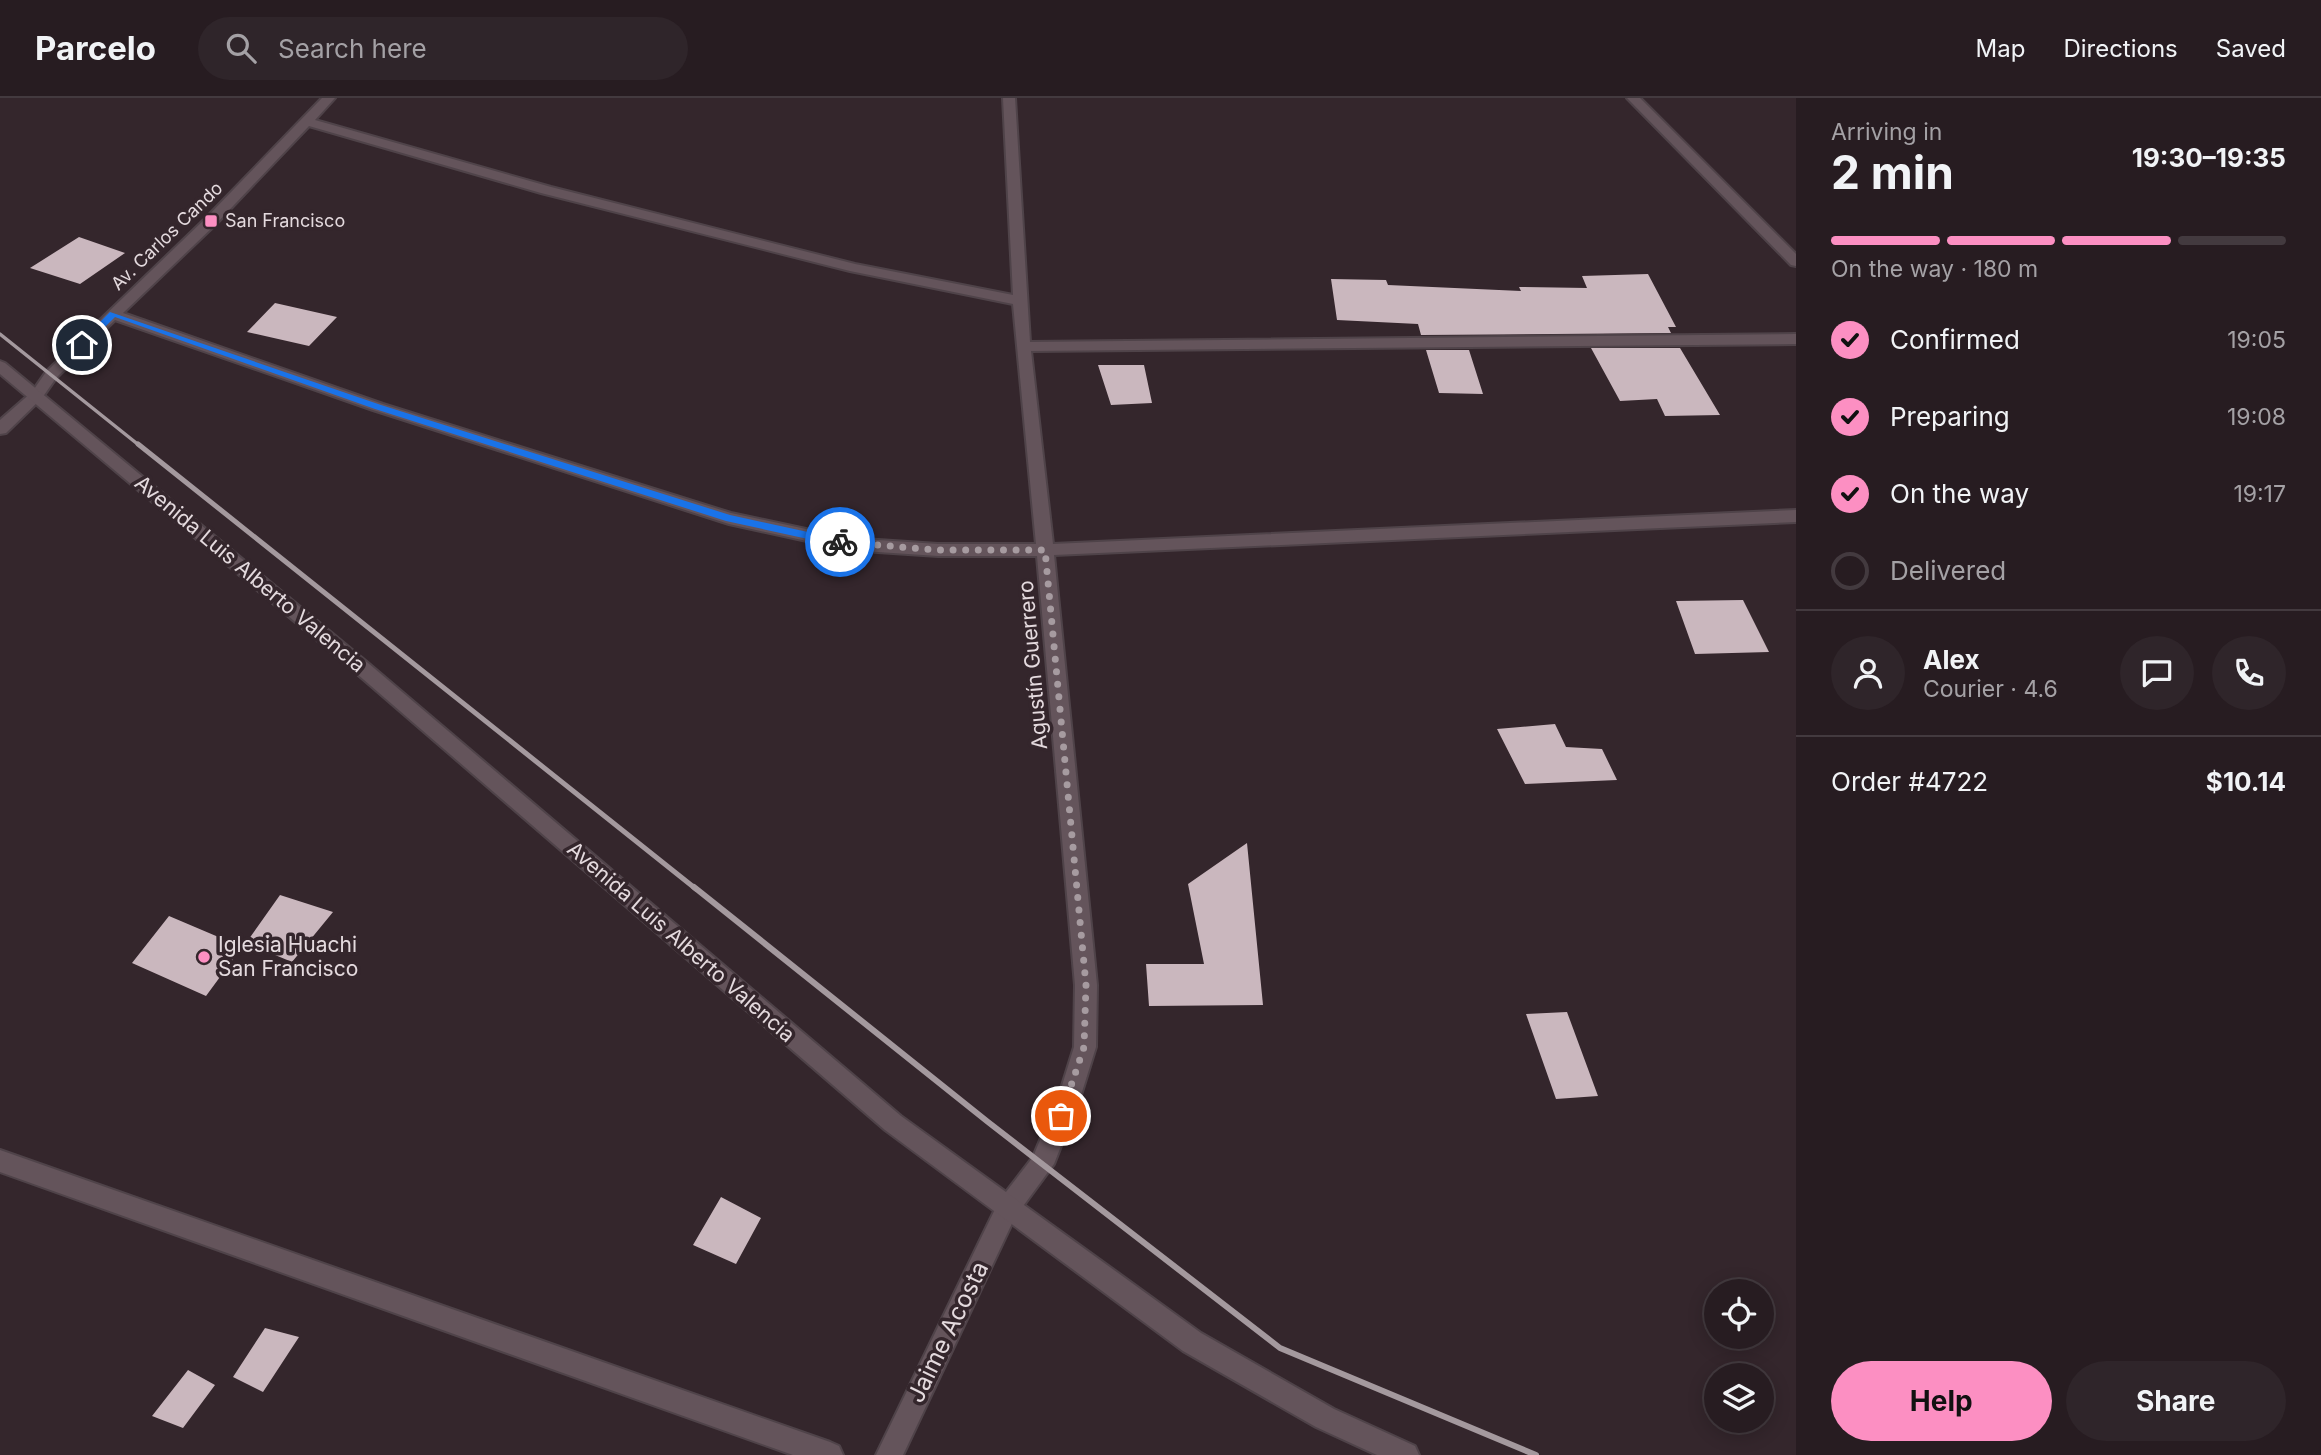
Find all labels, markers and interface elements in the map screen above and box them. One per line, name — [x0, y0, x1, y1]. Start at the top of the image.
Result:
search box — [198, 17, 688, 80]
text: Parcelo — [35, 28, 156, 68]
icon: search — [222, 29, 260, 67]
text: Search here — [278, 33, 427, 64]
text: Map — [1976, 34, 2025, 63]
text: Directions — [2063, 34, 2178, 63]
text: Saved — [2216, 34, 2286, 63]
text: Arriving in — [1831, 118, 1942, 146]
text: 19:30–19:35 — [2132, 142, 2286, 173]
text: 2 min — [1831, 144, 1954, 200]
street label: Av. Carlos Cando — [107, 177, 227, 294]
place label: San Francisco — [225, 210, 345, 231]
marker: San Francisco — [203, 213, 219, 229]
text: On the way · 180 m — [1831, 255, 2038, 283]
pin — [52, 315, 112, 375]
icon: check — [1831, 321, 1869, 359]
text: Confirmed — [1890, 324, 2020, 355]
icon: home — [63, 326, 101, 364]
text: 19:05 — [2227, 326, 2286, 354]
icon: check — [1831, 398, 1869, 436]
text: Preparing — [1890, 401, 2010, 432]
text: 19:08 — [2227, 403, 2286, 431]
street label: Avenida Luis Alberto Valencia — [130, 470, 371, 677]
icon: check — [1831, 475, 1869, 513]
text: On the way — [1890, 478, 2029, 509]
text: 19:17 — [2233, 480, 2286, 508]
courier — [805, 507, 875, 577]
icon: bike — [821, 523, 859, 561]
text: Delivered — [1890, 555, 2006, 586]
street label: Agustín Guerrero — [1013, 579, 1052, 751]
button: person — [1831, 636, 1905, 710]
button: chat — [2120, 636, 2194, 710]
button: phone — [2212, 636, 2286, 710]
text: Alex — [1923, 644, 1980, 675]
text: Courier · 4.6 — [1923, 675, 2058, 703]
text: Order #4722 — [1831, 766, 1988, 797]
text: $10.14 — [2206, 766, 2286, 797]
street label: Avenida Luis Alberto Valencia — [563, 836, 800, 1047]
place label: Iglesia Huachi San Francisco — [218, 932, 358, 981]
marker: Iglesia Huachi San Francisco — [196, 949, 212, 965]
pin — [1031, 1086, 1091, 1146]
icon: bag — [1042, 1097, 1080, 1135]
street label: Jaime Acosta — [901, 1256, 994, 1407]
map controls — [1704, 1279, 1774, 1433]
button: locate — [1704, 1279, 1774, 1349]
button: Help — [1831, 1361, 2052, 1441]
button: Share — [2066, 1361, 2286, 1441]
button: layers — [1704, 1363, 1774, 1433]

